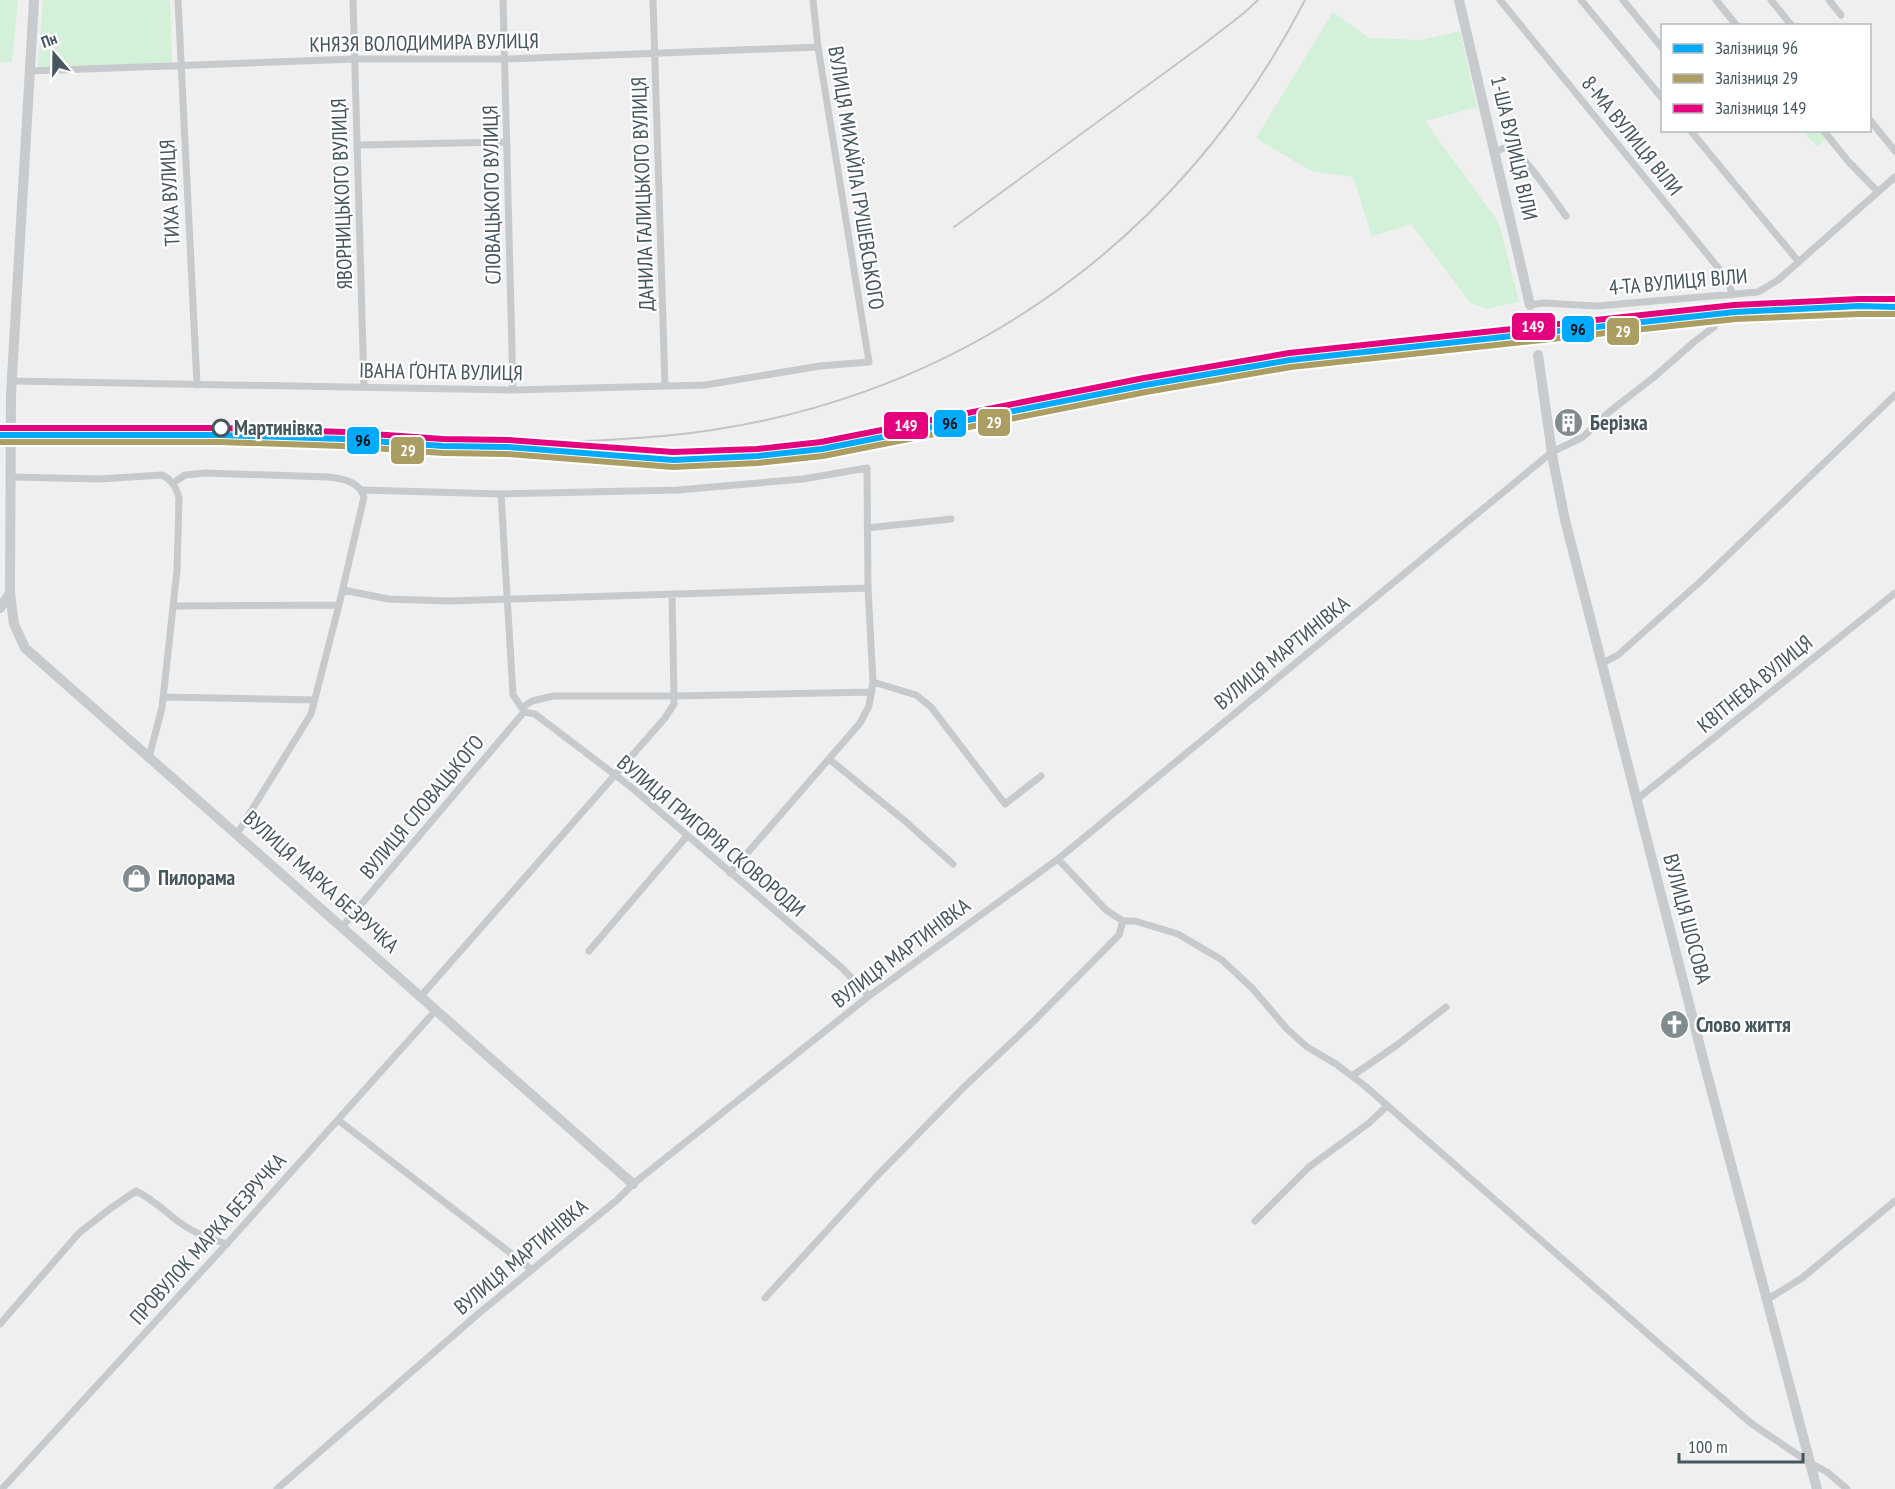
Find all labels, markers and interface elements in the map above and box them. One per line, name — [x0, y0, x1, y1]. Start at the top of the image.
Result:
north arrow — [24, 24, 84, 84]
legend — [1661, 24, 1871, 132]
street label: КНЯЗЯ ВОЛОДИМИРА ВУЛИЦЯ — [309, 27, 539, 58]
text: Пн — [38, 28, 60, 52]
text: Залізниця 96 — [1715, 36, 1798, 59]
street label: ВУЛИЦЯ МИХАЙЛА ГРУШЕВСЬКОГО — [822, 44, 891, 312]
text: Залізниця 29 — [1715, 66, 1798, 89]
street label: 8-МА ВУЛИЦЯ ВІЛИ — [1576, 70, 1689, 201]
street label: 1-ША ВУЛИЦЯ ВІЛИ — [1485, 73, 1544, 223]
street label: ДАНИЛА ГАЛИЦЬКОГО ВУЛИЦЯ — [625, 76, 660, 312]
text: Залізниця 149 — [1715, 96, 1806, 119]
street label: ЯВОРНИЦЬКОГО ВУЛИЦЯ — [325, 98, 358, 290]
street label: СЛОВАЦЬКОГО ВУЛИЦЯ — [476, 105, 507, 285]
street label: ТИХА ВУЛИЦЯ — [153, 139, 186, 247]
street label: 4-ТА ВУЛИЦЯ ВІЛИ — [1608, 262, 1748, 301]
line badge: 149 — [1511, 312, 1556, 341]
line badge: 96 — [1561, 315, 1595, 343]
text: 149 — [1522, 316, 1544, 336]
line badge: 29 — [1606, 317, 1640, 346]
text: 96 — [1570, 319, 1586, 339]
text: 29 — [1615, 321, 1631, 341]
street label: ІВАНА ҐОНТА ВУЛИЦЯ — [359, 357, 523, 386]
building icon: Берізка — [1553, 407, 1585, 439]
line badge: 29 — [977, 408, 1011, 437]
line badge: 96 — [933, 409, 967, 438]
place label: Берізка — [1590, 409, 1648, 436]
line badge: 149 — [883, 411, 929, 440]
text: 29 — [986, 412, 1002, 432]
text: 96 — [942, 413, 958, 433]
place label: Мартинівка — [234, 414, 323, 441]
text: 149 — [895, 415, 917, 435]
marker: Мартинівка — [212, 419, 230, 437]
line badge: 96 — [346, 426, 380, 455]
text: 96 — [355, 430, 371, 450]
line badge: 29 — [390, 436, 425, 465]
text: 29 — [400, 440, 416, 460]
street label: ВУЛИЦЯ МАРТИНІВКА — [1209, 590, 1355, 715]
street label: КВІТНЕВА ВУЛИЦЯ — [1692, 629, 1818, 738]
street label: ВУЛИЦЯ СЛОВАЦЬКОГО — [354, 729, 490, 884]
street label: ВУЛИЦЯ ГРИГОРІЯ СКОВОРОДИ — [612, 749, 811, 922]
street label: ВУЛИЦЯ МАРКА БЕЗРУЧКА — [238, 805, 405, 959]
street label: ВУЛИЦЯ ШОСОВА — [1657, 851, 1718, 987]
shop icon: Пилорама — [121, 862, 153, 894]
place label: Пилорама — [158, 864, 236, 891]
street label: ВУЛИЦЯ МАРТИНІВКА — [826, 892, 975, 1013]
church icon: Слово життя — [1659, 1009, 1691, 1041]
place label: Слово життя — [1696, 1011, 1791, 1038]
street label: ПРОВУЛОК МАРКА БЕЗРУЧКА — [124, 1147, 292, 1330]
street label: ВУЛИЦЯ МАРТИНІВКА — [448, 1193, 593, 1320]
scale bar — [1679, 1426, 1804, 1464]
text: 100 m — [1688, 1435, 1728, 1458]

